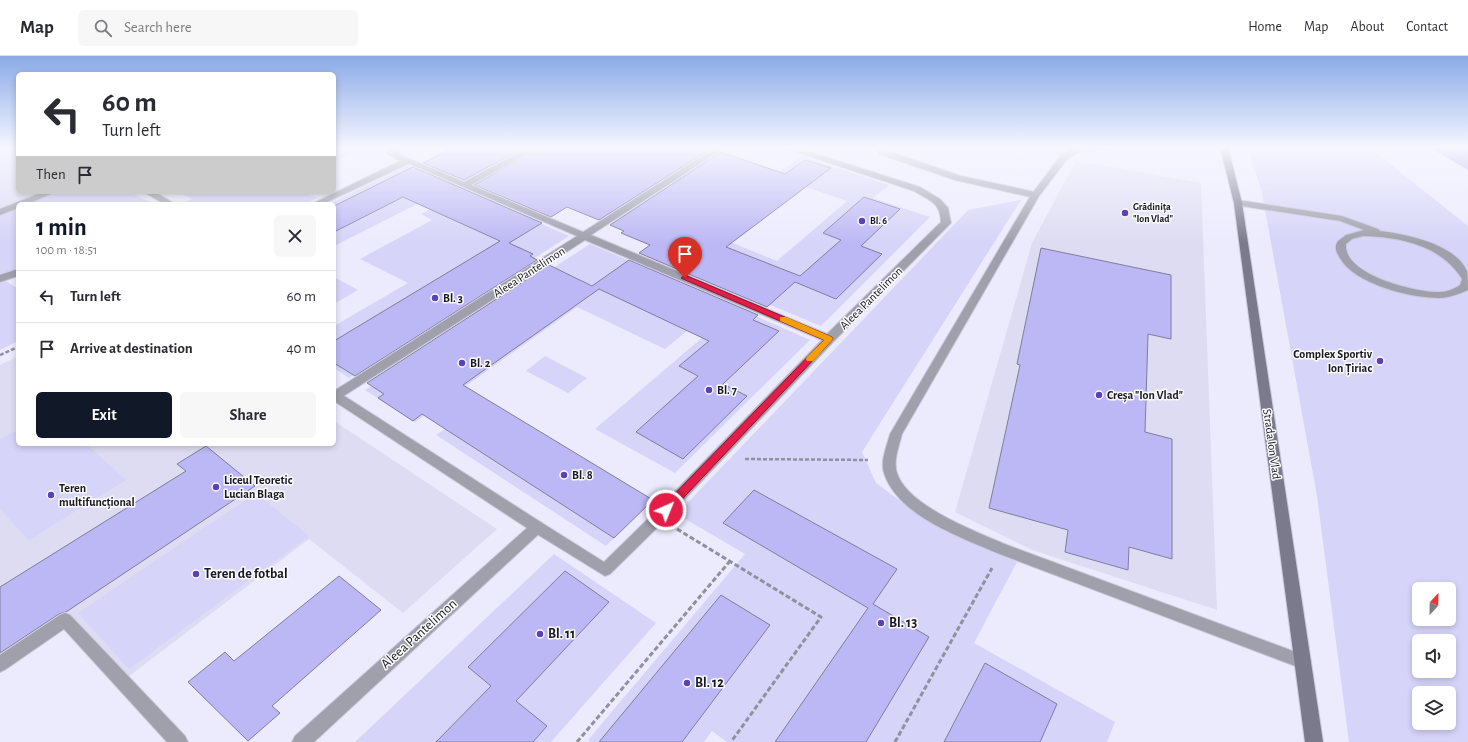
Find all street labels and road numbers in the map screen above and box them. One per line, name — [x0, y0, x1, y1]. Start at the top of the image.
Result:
street label: Aleea Pantelimon — [491, 244, 567, 300]
street label: Aleea Pantelimon — [838, 265, 904, 331]
street label: Strada Ion Vlad — [1261, 408, 1283, 480]
street label: Aleea Pantelimon — [378, 597, 460, 671]

